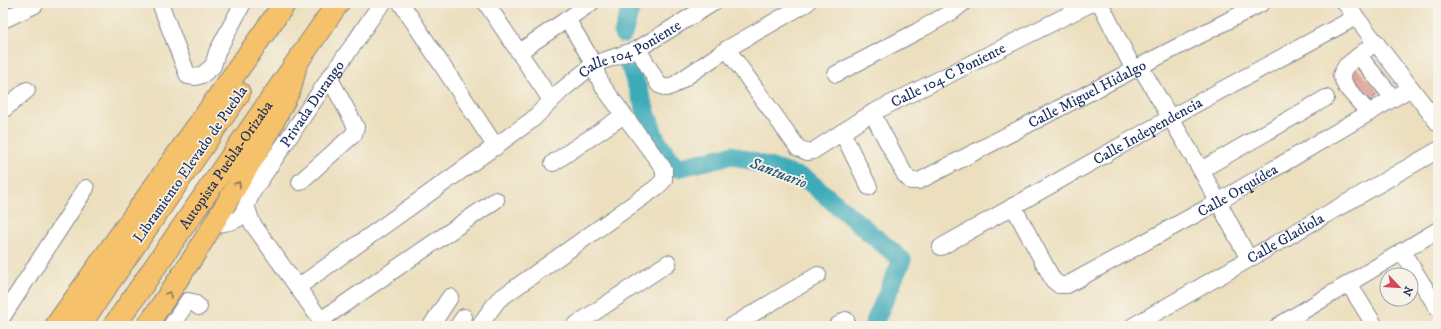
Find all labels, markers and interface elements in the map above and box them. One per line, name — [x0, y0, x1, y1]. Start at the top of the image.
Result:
street label: Calle 104 Poniente — [575, 16, 685, 83]
street label: Calle 104 C Poniente — [888, 39, 1009, 112]
street label: Calle Miguel Hidalgo — [1025, 56, 1149, 133]
street label: Privada Durango — [276, 57, 349, 151]
street label: Libramiento Elevado de Puebla — [129, 82, 252, 246]
street label: Calle Independencia — [1090, 93, 1206, 169]
street label: Autopista Puebla-Orizaba — [175, 97, 278, 233]
water label: Santuario — [746, 153, 810, 193]
street label: Calle Orquídea — [1194, 160, 1282, 221]
one-way arrow — [234, 181, 241, 188]
street label: Calle Gladiola — [1244, 209, 1328, 268]
north arrow — [1379, 267, 1419, 307]
text: N — [1399, 284, 1415, 298]
one-way arrow — [164, 291, 171, 298]

